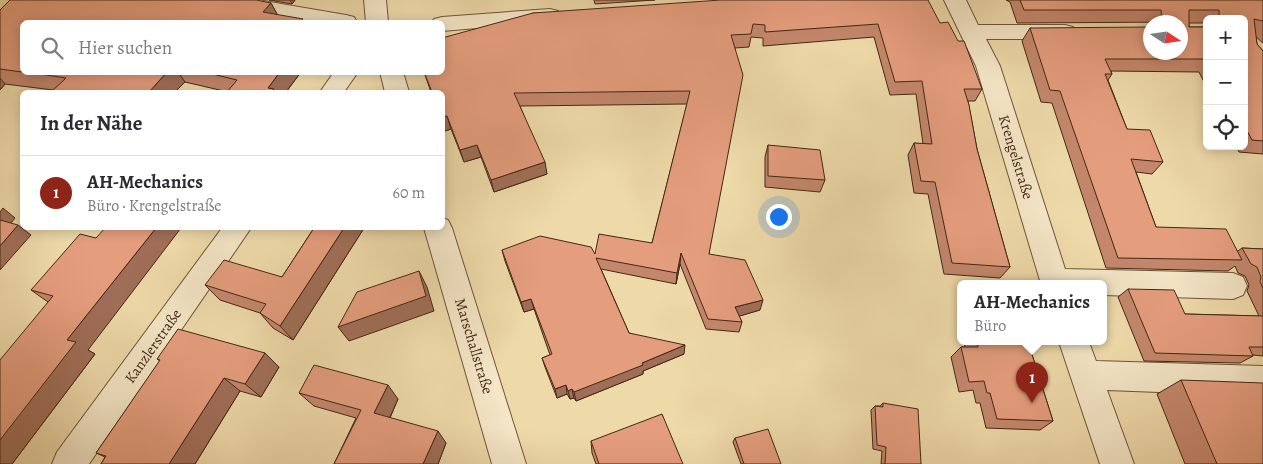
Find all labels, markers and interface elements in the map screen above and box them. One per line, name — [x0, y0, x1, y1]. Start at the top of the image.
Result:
north arrow — [1143, 15, 1188, 60]
map controls — [1203, 15, 1248, 150]
button: + — [1203, 15, 1248, 60]
search box — [20, 20, 445, 75]
icon: search — [38, 34, 66, 62]
text: Hier suchen — [78, 35, 172, 61]
button: − — [1203, 60, 1248, 105]
button: locate — [1203, 105, 1248, 150]
text: In der Nähe — [40, 109, 142, 137]
street label: Krengelstraße — [994, 112, 1038, 202]
text: AH-Mechanics — [87, 169, 203, 195]
text: 1 — [53, 182, 59, 204]
text: 60 m — [393, 182, 425, 204]
text: Büro · Krengelstraße — [87, 195, 221, 217]
your location — [766, 204, 792, 230]
popup — [957, 280, 1107, 345]
text: AH-Mechanics — [974, 289, 1090, 315]
street label: Marschallstraße — [450, 296, 498, 397]
street label: Kanzlerstraße — [120, 305, 186, 387]
text: Büro — [974, 315, 1006, 337]
pin: 1 — [1016, 362, 1048, 403]

